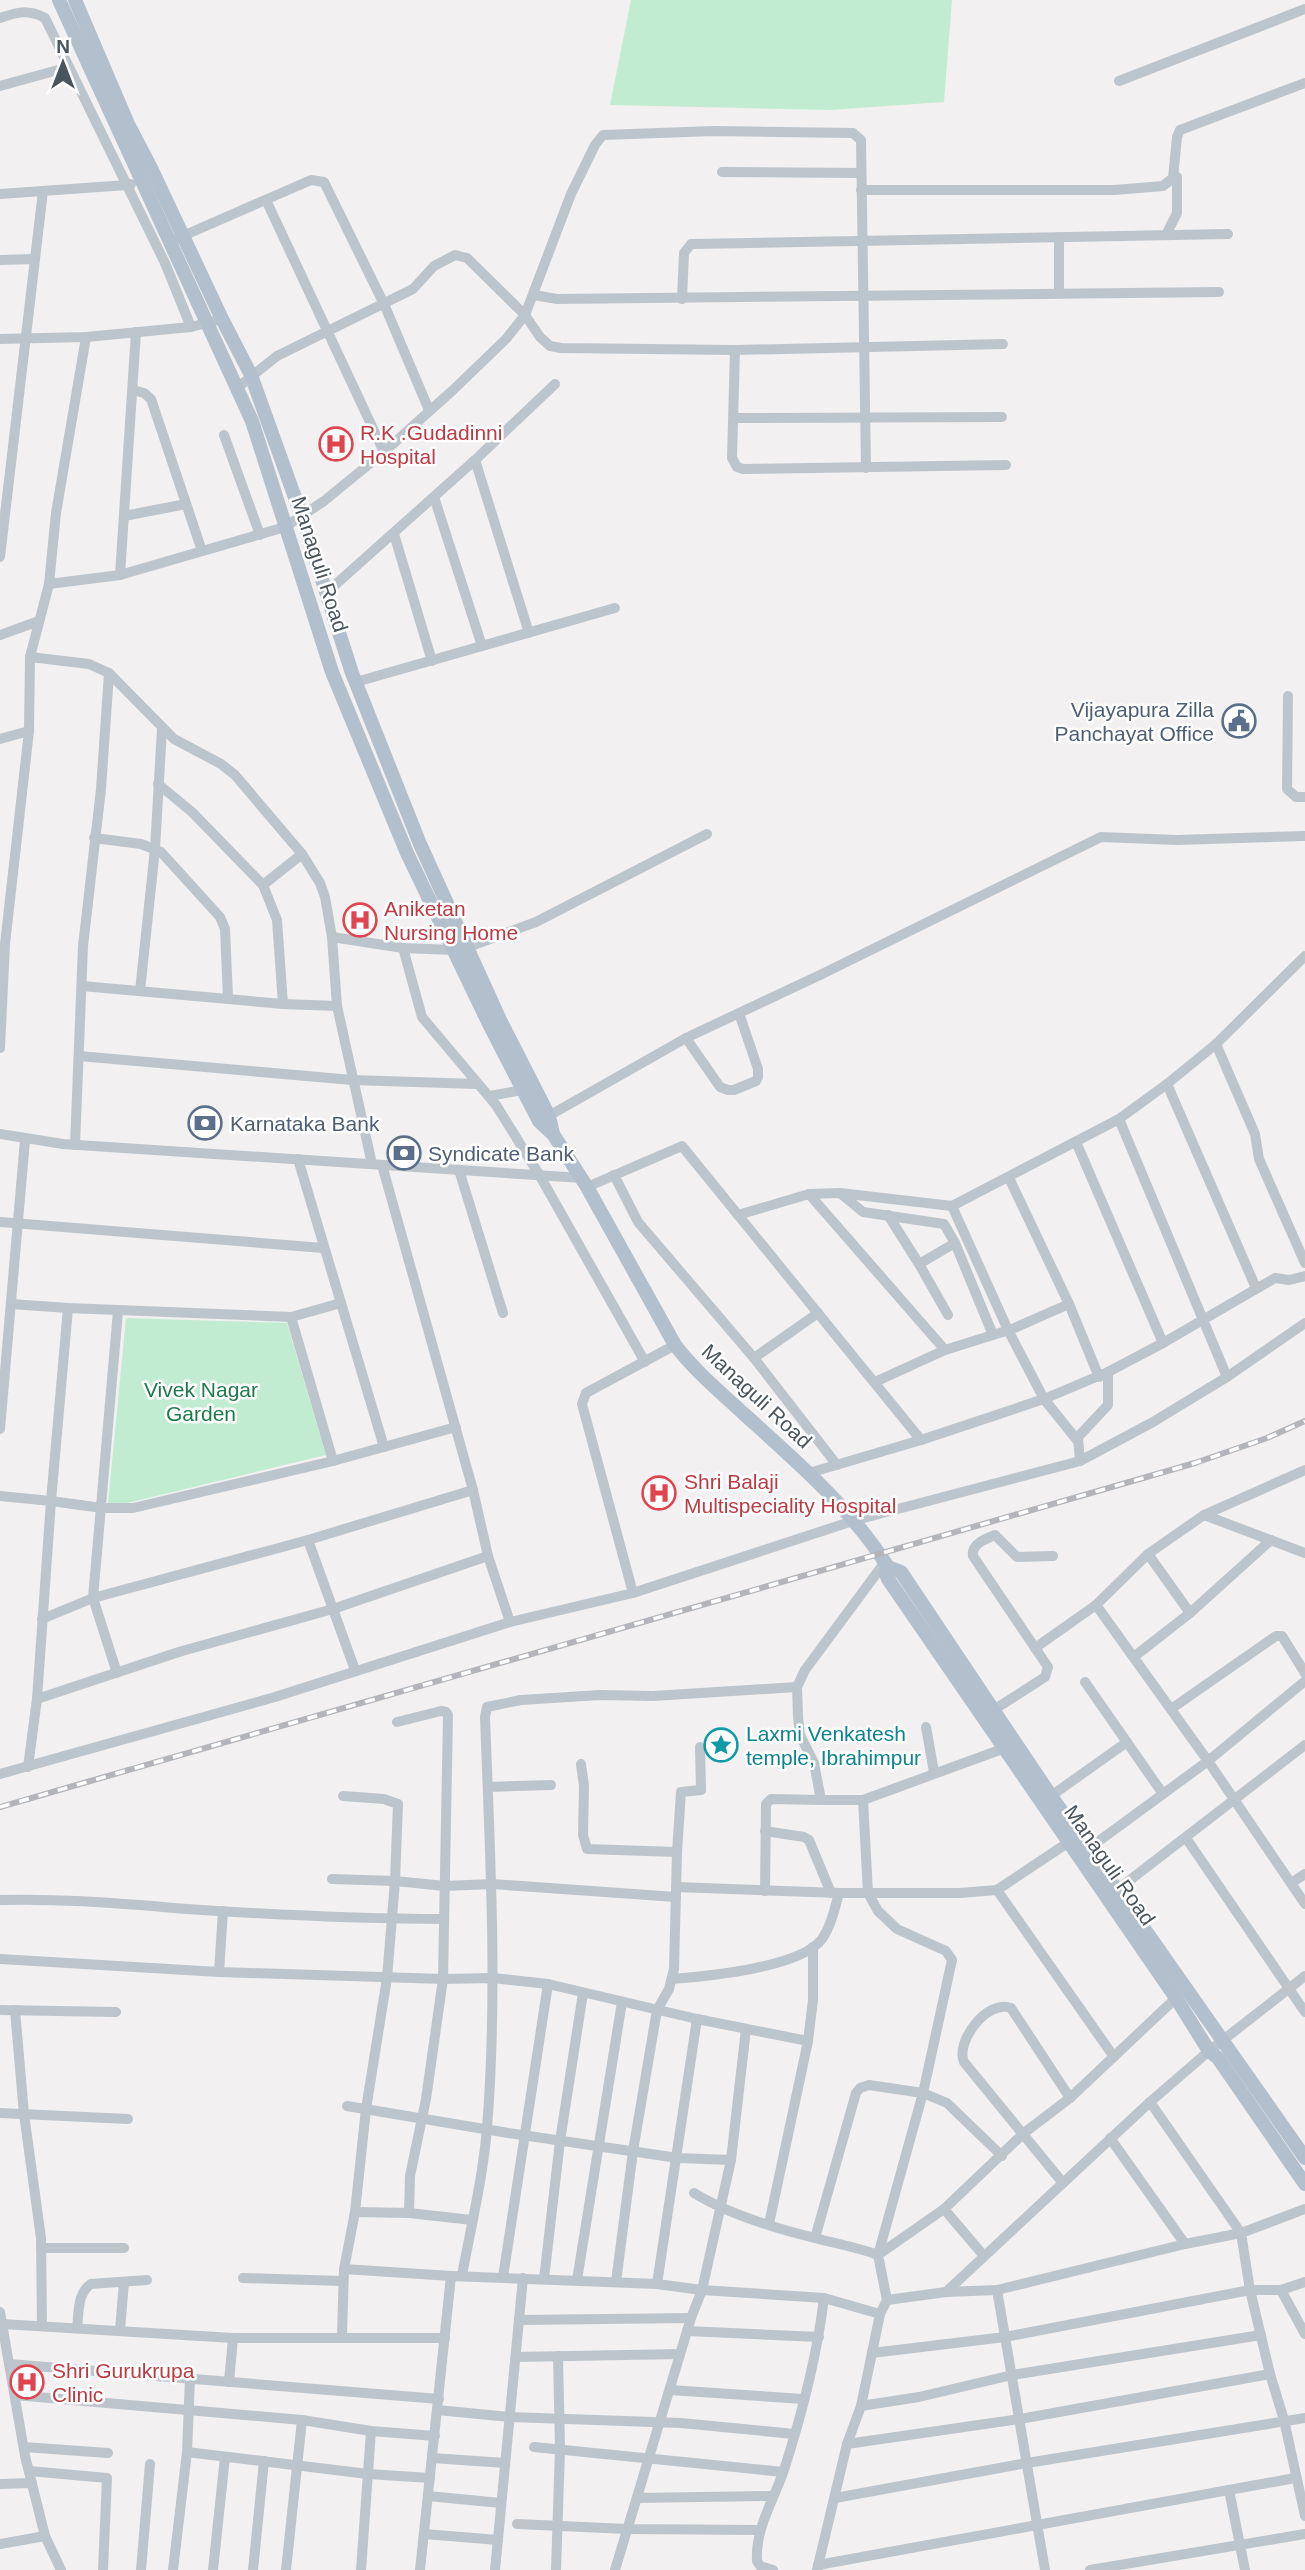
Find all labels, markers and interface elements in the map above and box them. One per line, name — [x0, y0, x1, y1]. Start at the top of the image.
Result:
north arrow — [28, 28, 98, 98]
text: N — [56, 36, 70, 57]
place label: R.K .Gudadinni Hospital — [360, 421, 502, 468]
hospital icon: R.K .Gudadinni Hospital — [317, 425, 355, 463]
street label: Managuli Road — [287, 493, 353, 635]
place label: Vijayapura Zilla Panchayat Office — [1054, 698, 1214, 745]
public building icon: Vijayapura Zilla Panchayat Office — [1220, 702, 1258, 740]
place label: Aniketan Nursing Home — [384, 897, 518, 944]
hospital icon: Aniketan Nursing Home — [341, 901, 379, 939]
bank icon: Karnataka Bank — [186, 1104, 224, 1142]
place label: Karnataka Bank — [230, 1112, 380, 1135]
bank icon: Syndicate Bank — [385, 1134, 423, 1172]
place label: Syndicate Bank — [428, 1142, 574, 1165]
street label: Managuli Road — [697, 1339, 817, 1453]
park label: Vivek Nagar Garden — [144, 1378, 258, 1425]
place label: Shri Balaji Multispeciality Hospital — [684, 1470, 896, 1517]
hospital icon: Shri Balaji Multispeciality Hospital — [640, 1474, 678, 1512]
place label: Laxmi Venkatesh temple, Ibrahimpur — [746, 1722, 921, 1769]
place icon: Laxmi Venkatesh temple, Ibrahimpur — [702, 1726, 740, 1764]
street label: Managuli Road — [1060, 1801, 1160, 1929]
place label: Shri Gurukrupa Clinic — [52, 2359, 195, 2406]
hospital icon: Shri Gurukrupa Clinic — [8, 2363, 46, 2401]

